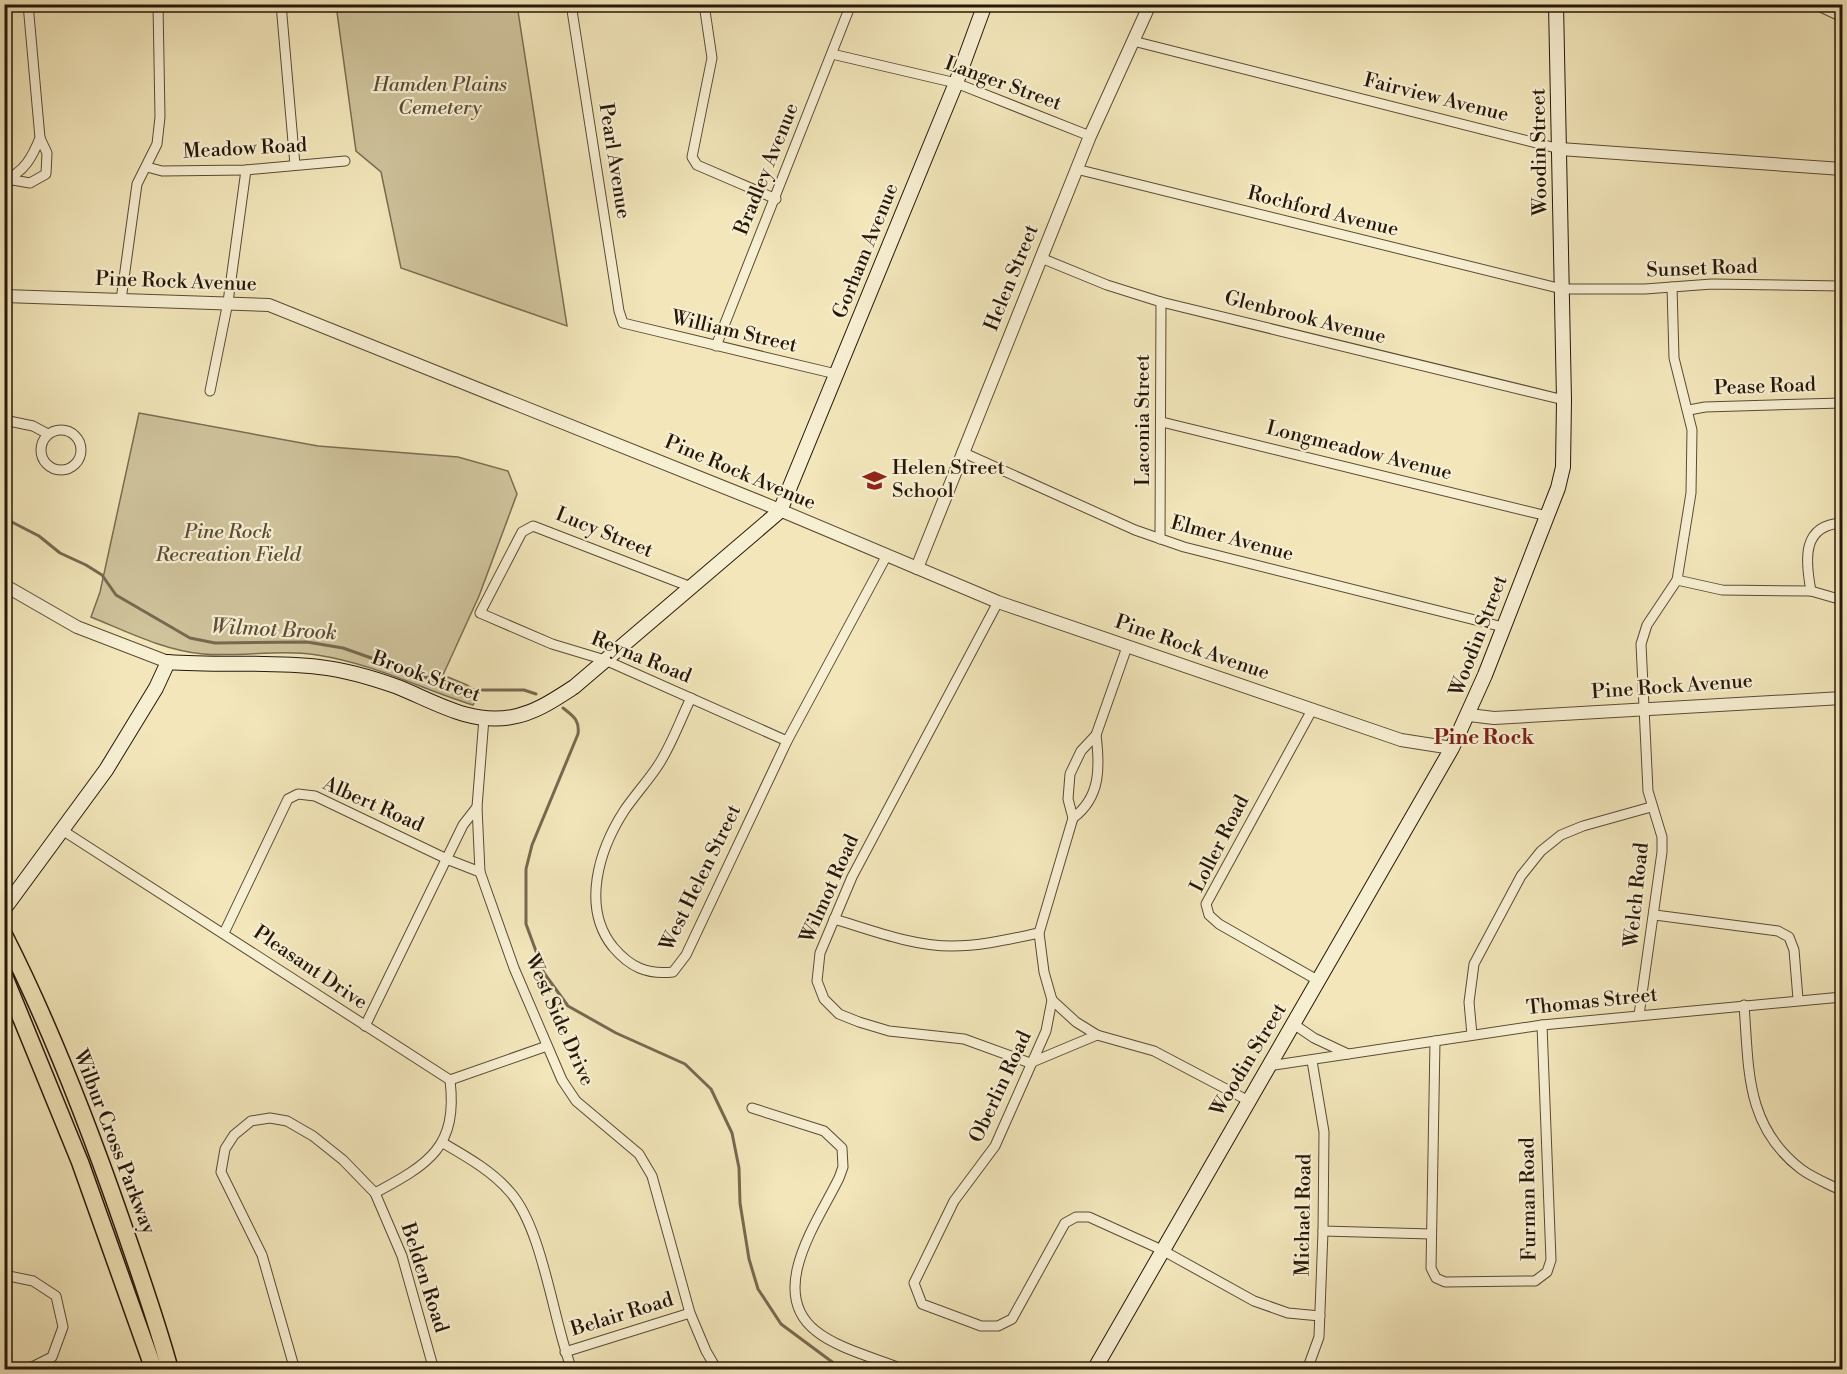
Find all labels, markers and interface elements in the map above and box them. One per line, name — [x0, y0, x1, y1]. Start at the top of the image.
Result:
street label: Langer Street — [941, 51, 1065, 117]
street label: Fairview Avenue — [1361, 68, 1511, 128]
park label: Hamden Plains Cemetery — [372, 73, 508, 121]
street label: Woodin Street — [1526, 88, 1554, 217]
street label: Bradley Avenue — [729, 100, 805, 239]
street label: Pearl Avenue — [593, 101, 635, 221]
street label: Meadow Road — [182, 133, 308, 165]
street label: Gorham Avenue — [827, 180, 905, 322]
street label: Rochford Avenue — [1245, 181, 1401, 243]
street label: Helen Street — [979, 221, 1045, 335]
street label: Sunset Road — [1646, 255, 1759, 283]
street label: Pine Rock Avenue — [95, 267, 257, 297]
street label: Glenbrook Avenue — [1222, 286, 1388, 350]
street label: William Street — [668, 305, 799, 359]
street label: Laconia Street — [1131, 354, 1156, 486]
street label: Pease Road — [1714, 373, 1817, 401]
street label: Longmeadow Avenue — [1264, 416, 1454, 486]
street label: Pine Rock Avenue — [661, 430, 819, 516]
place label: Helen Street School — [892, 456, 1005, 504]
school or university icon: Helen Street School — [861, 467, 887, 493]
street label: Lucy Street — [552, 502, 656, 564]
street label: Elmer Avenue — [1168, 511, 1296, 567]
park label: Pine Rock Recreation Field — [154, 520, 301, 568]
street label: Woodin Street — [1444, 572, 1514, 701]
street label: Pine Rock Avenue — [1111, 610, 1273, 686]
water label: Wilmot Brook — [210, 614, 338, 646]
street label: Reyna Road — [587, 627, 695, 690]
street label: Brook Street — [367, 645, 484, 708]
street label: Pine Rock Avenue — [1590, 669, 1754, 705]
district label: Pine Rock — [1434, 725, 1535, 751]
street label: Albert Road — [318, 771, 428, 839]
street label: Loller Road — [1185, 791, 1255, 897]
street label: West Helen Street — [654, 801, 747, 956]
street label: Wilmot Road — [795, 830, 865, 948]
street label: Welch Road — [1619, 841, 1655, 950]
street label: Pleasant Drive — [248, 921, 372, 1015]
street label: West Side Drive — [518, 949, 599, 1090]
street label: Thomas Street — [1525, 983, 1659, 1021]
street label: Woodin Street — [1205, 999, 1293, 1122]
street label: Oberlin Road — [964, 1027, 1038, 1147]
street label: Wilbur Cross Parkway — [67, 1045, 161, 1238]
street label: Furman Road — [1515, 1136, 1543, 1261]
street label: Michael Road — [1290, 1153, 1318, 1277]
street label: Belden Road — [394, 1219, 454, 1337]
street label: Belair Road — [567, 1287, 677, 1343]

